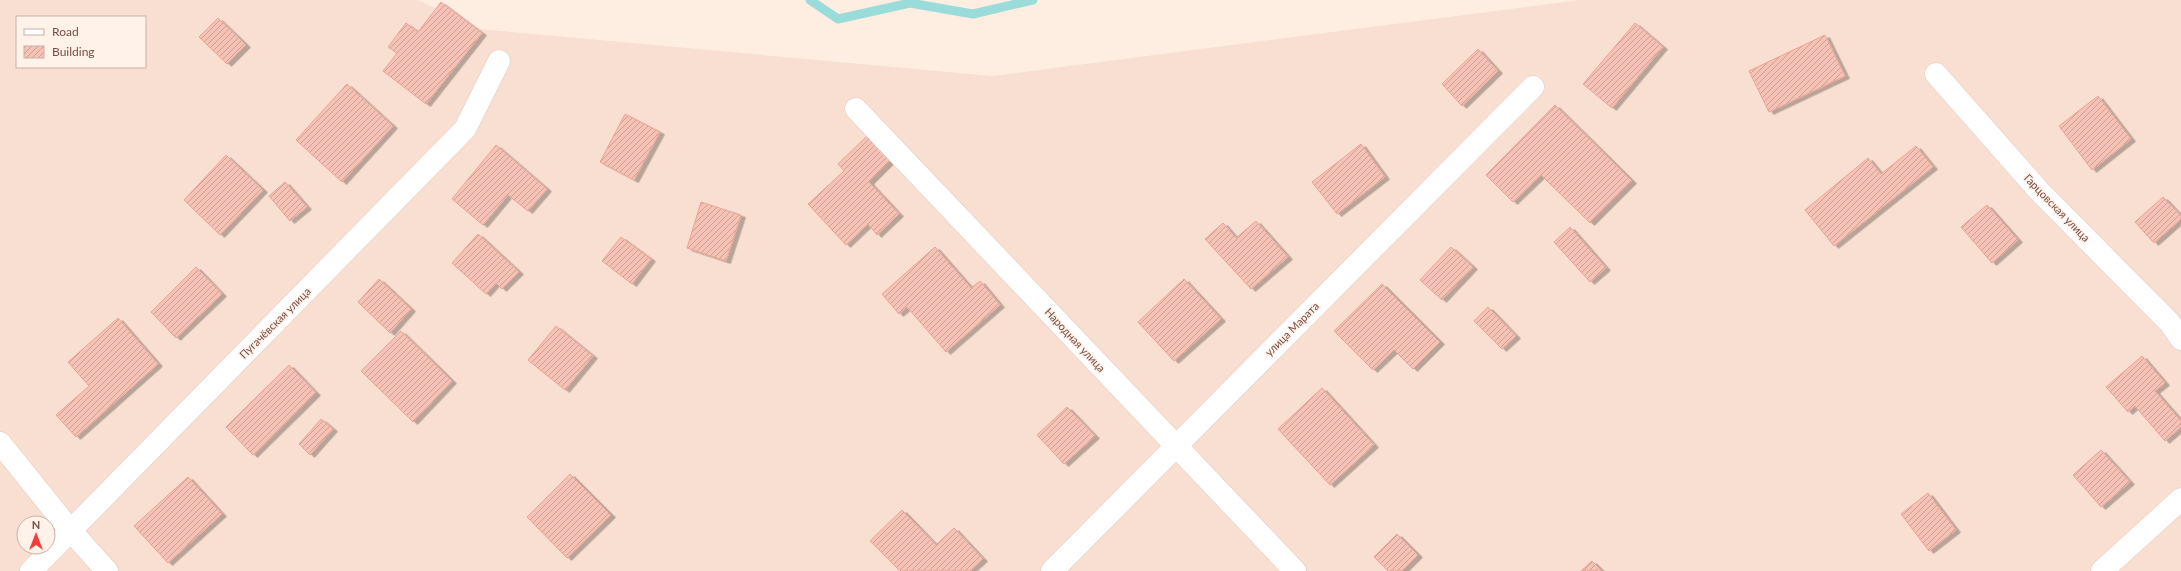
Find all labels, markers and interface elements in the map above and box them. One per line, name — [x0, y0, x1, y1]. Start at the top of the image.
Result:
legend — [16, 16, 146, 68]
text: Road — [52, 24, 79, 39]
text: Building — [52, 44, 95, 59]
street label: Гарцовская улица — [2022, 171, 2093, 244]
street label: Пугачёвская улица — [236, 284, 313, 361]
street label: улица Марата — [1262, 299, 1321, 358]
street label: Народная улица — [1042, 305, 1108, 374]
north arrow — [16, 515, 56, 555]
text: N — [32, 518, 40, 531]

